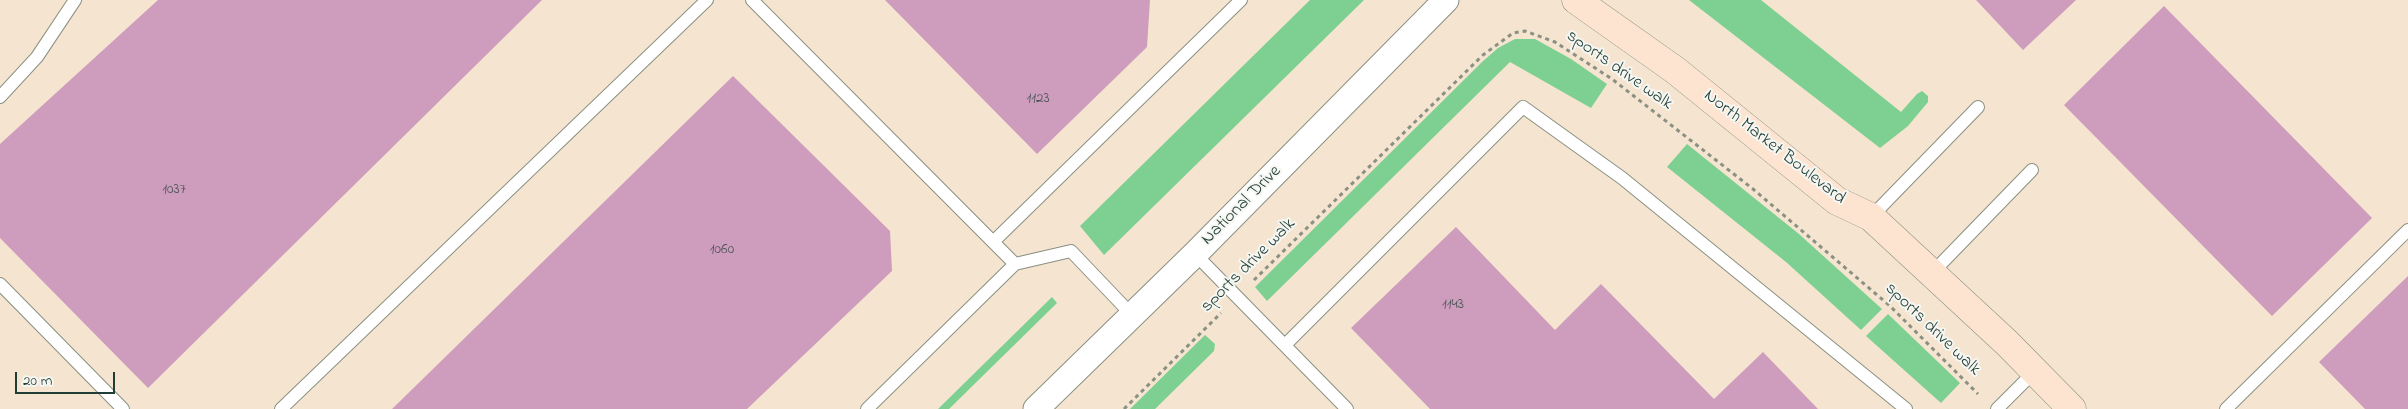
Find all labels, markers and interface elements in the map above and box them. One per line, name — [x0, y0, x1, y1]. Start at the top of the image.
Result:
street label: sports drive walk — [1562, 26, 1676, 116]
street label: North Market Boulevard — [1699, 86, 1849, 210]
house number: 1123 — [1026, 91, 1050, 109]
street label: National Drive — [1198, 162, 1286, 250]
house number: 1037 — [162, 182, 186, 200]
street label: sports drive walk — [1197, 214, 1301, 318]
house number: 1060 — [710, 242, 734, 260]
street label: sports drive walk — [1880, 279, 1984, 381]
house number: 1143 — [1442, 297, 1464, 315]
scale bar — [18, 362, 118, 394]
text: 20 m — [23, 370, 52, 392]

